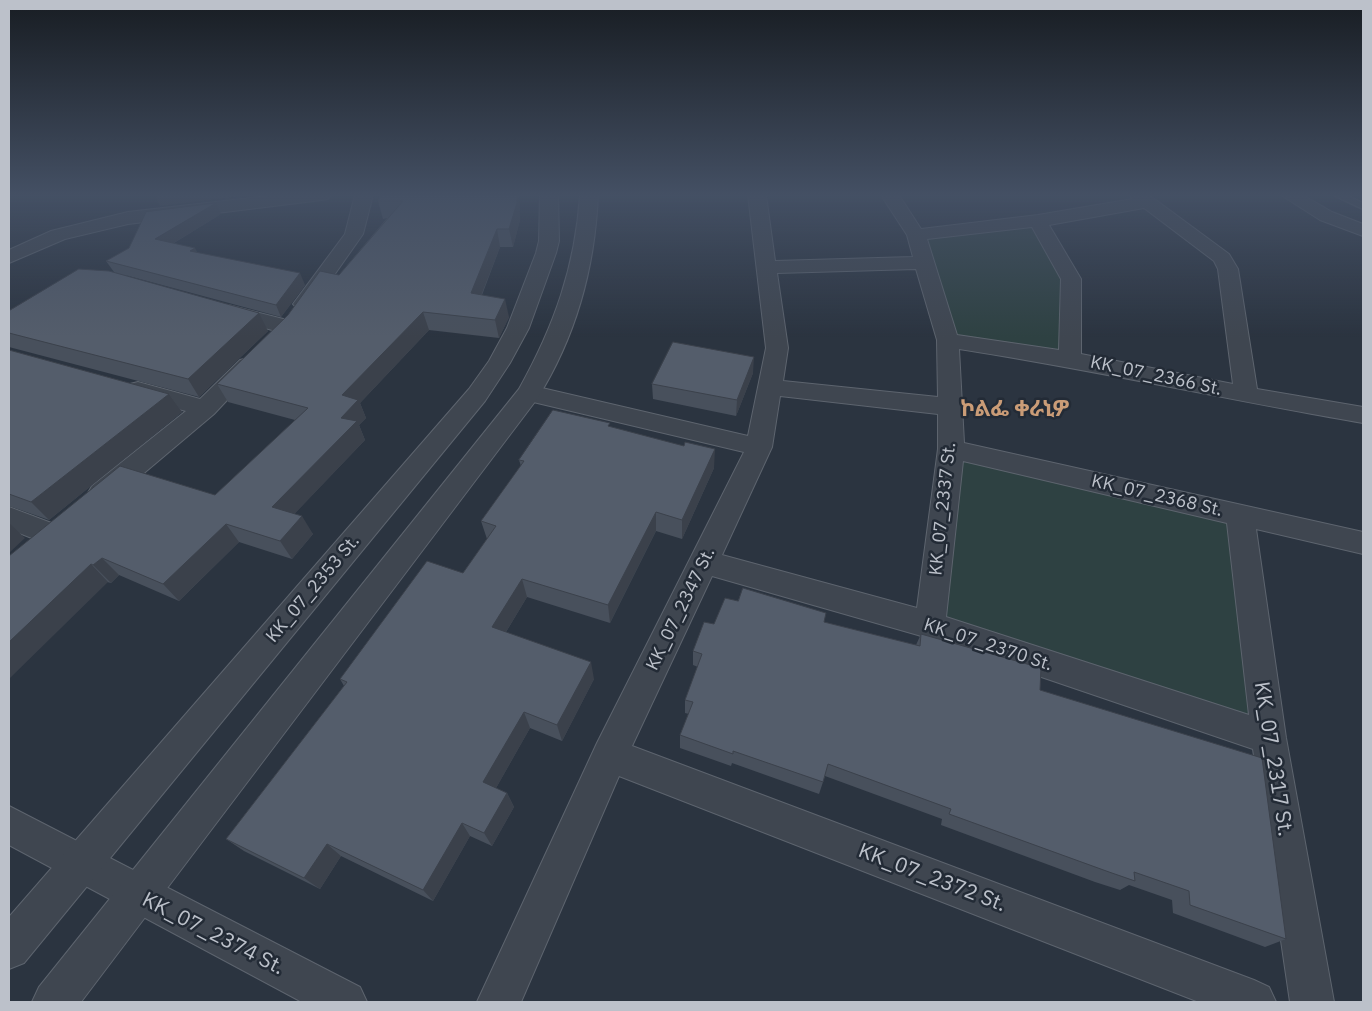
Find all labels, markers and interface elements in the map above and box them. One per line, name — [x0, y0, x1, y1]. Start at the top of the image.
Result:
street label: KK_07_2366 St. — [1088, 352, 1224, 400]
district label: ኮልፌ ቀራኒዎ — [961, 397, 1069, 423]
street label: KK_07_2337 St. — [925, 441, 961, 577]
street label: KK_07_2368 St. — [1089, 470, 1225, 522]
street label: KK_07_2353 St. — [262, 531, 364, 647]
street label: KK_07_2347 St. — [642, 544, 720, 674]
street label: KK_07_2370 St. — [921, 614, 1055, 676]
street label: KK_07_2317 St. — [1248, 680, 1298, 838]
street label: KK_07_2372 St. — [855, 838, 1009, 918]
street label: KK_07_2374 St. — [138, 887, 288, 981]

